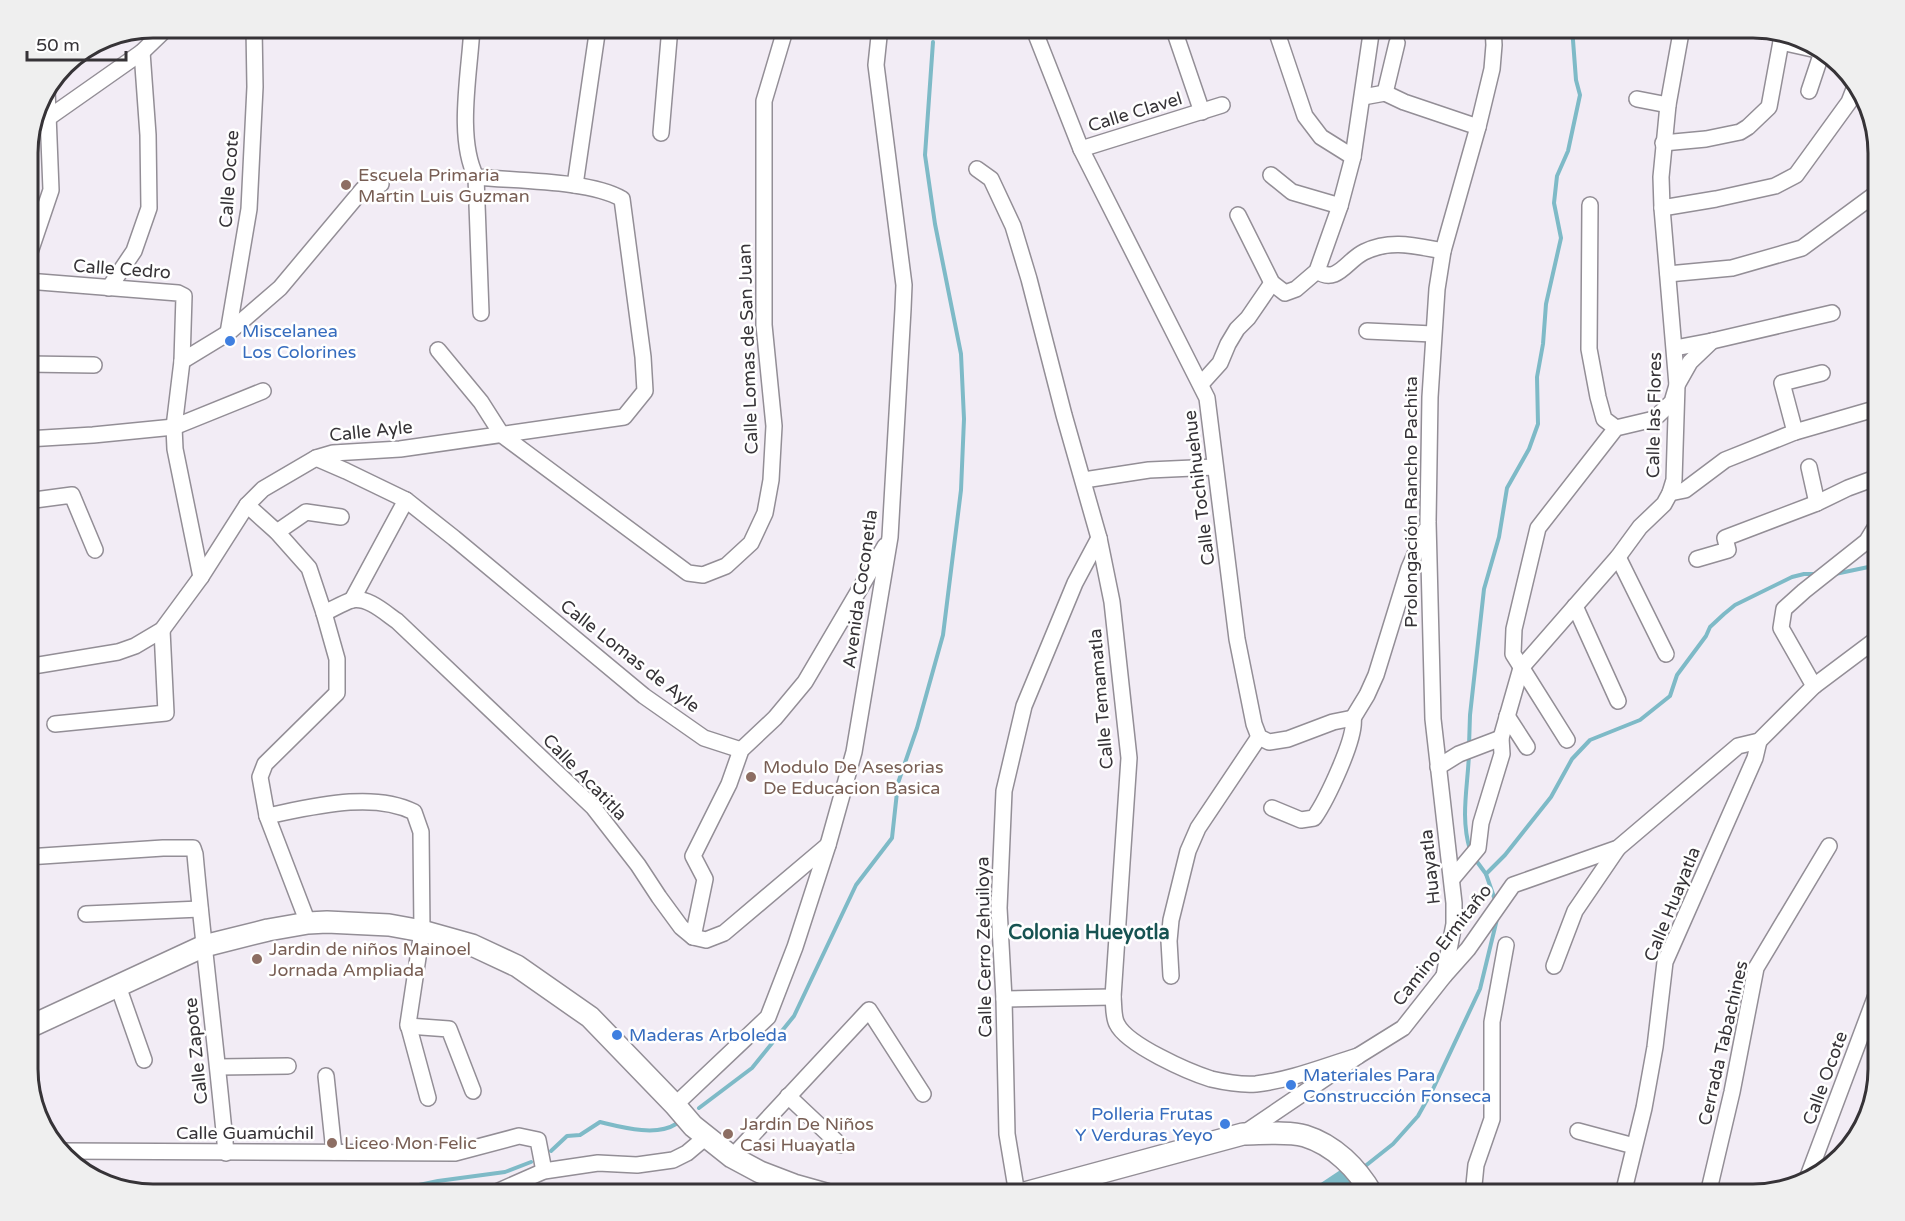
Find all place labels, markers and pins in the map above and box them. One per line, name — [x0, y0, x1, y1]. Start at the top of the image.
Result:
place label: Escuela Primaria Martin Luis Guzman — [358, 164, 530, 207]
marker: Escuela Primaria Martin Luis Guzman — [339, 178, 353, 192]
place label: Miscelanea Los Colorines — [242, 320, 356, 363]
marker: Miscelanea Los Colorines — [223, 334, 237, 348]
place label: Modulo De Asesorias De Educacion Basica — [763, 756, 944, 799]
marker: Modulo De Asesorias De Educacion Basica — [744, 770, 758, 784]
place label: Jardin de niños Mainoel Jornada Ampliada — [269, 938, 471, 981]
marker: Jardin de niños Mainoel Jornada Ampliada — [250, 952, 264, 966]
place label: Maderas Arboleda — [629, 1024, 787, 1046]
marker: Maderas Arboleda — [610, 1028, 624, 1042]
place label: Materiales Para Construcción Fonseca — [1303, 1064, 1491, 1107]
marker: Materiales Para Construcción Fonseca — [1284, 1078, 1298, 1092]
place label: Polleria Frutas Y Verduras Yeyo — [1075, 1103, 1213, 1146]
place label: Jardin De Niños Casi Huayatla — [740, 1113, 874, 1156]
marker: Polleria Frutas Y Verduras Yeyo — [1218, 1117, 1232, 1131]
marker: Jardin De Niños Casi Huayatla — [721, 1127, 735, 1141]
place label: Liceo Mon Felic — [344, 1132, 477, 1154]
marker: Liceo Mon Felic — [325, 1136, 339, 1150]

